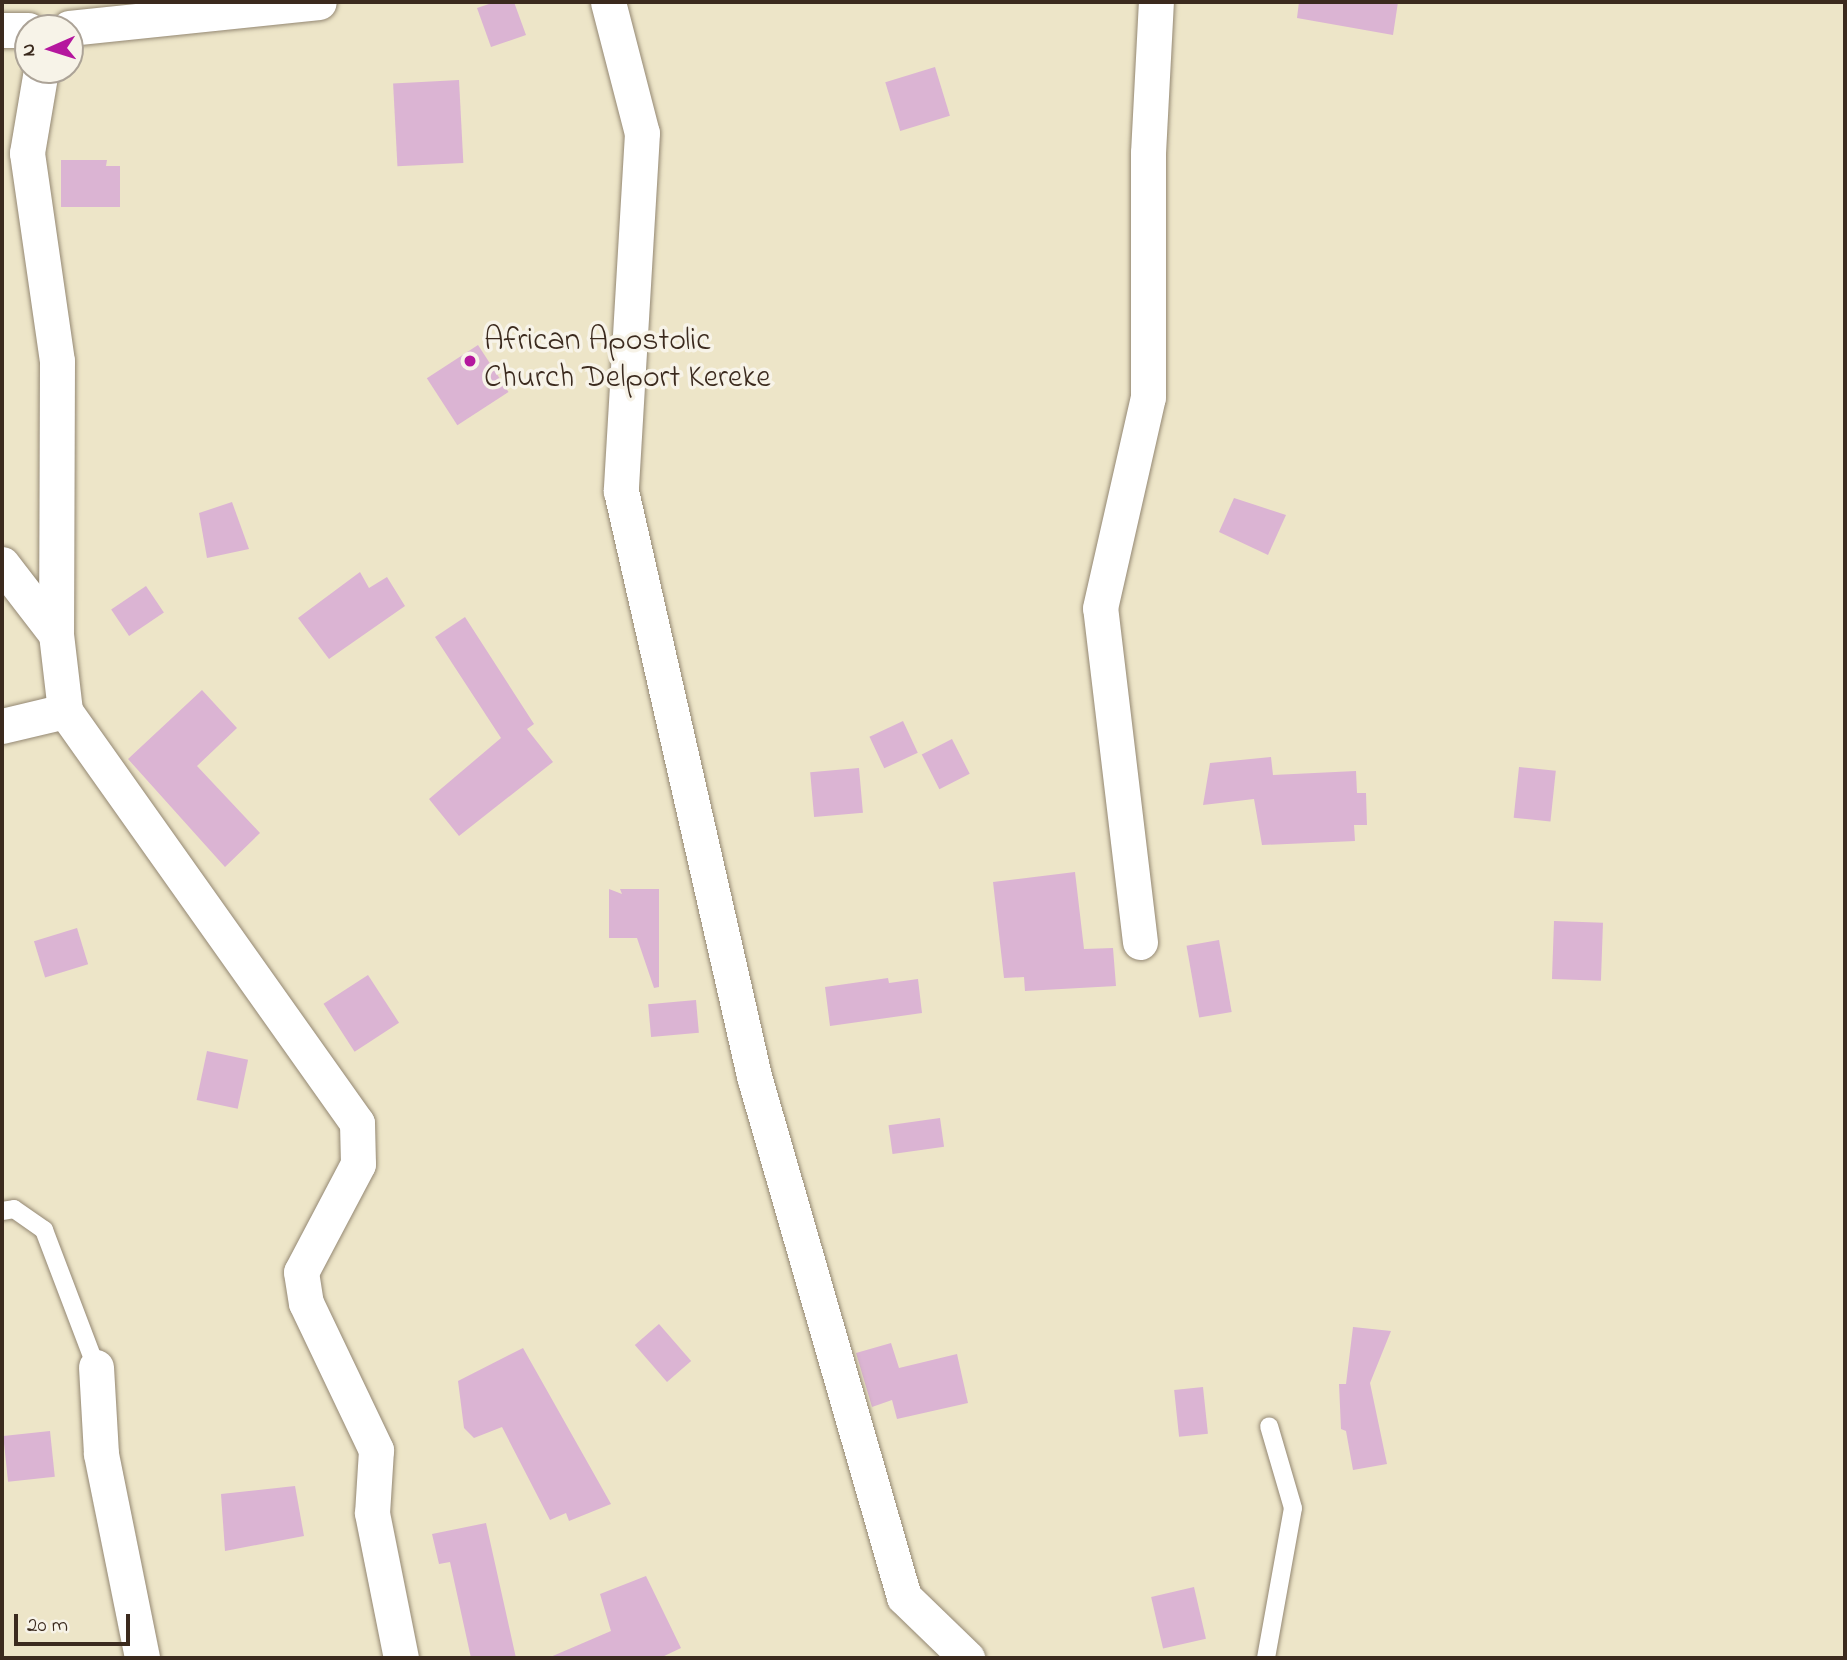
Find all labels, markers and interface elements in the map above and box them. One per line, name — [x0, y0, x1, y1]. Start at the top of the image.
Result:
north arrow — [14, 14, 84, 84]
text: N — [16, 43, 43, 57]
place label: African Apostolic Church Delport Kereke — [484, 324, 771, 399]
marker: African Apostolic Church Delport Kereke — [462, 353, 478, 369]
scale bar — [18, 1600, 133, 1644]
text: 20 m — [27, 1611, 68, 1641]

